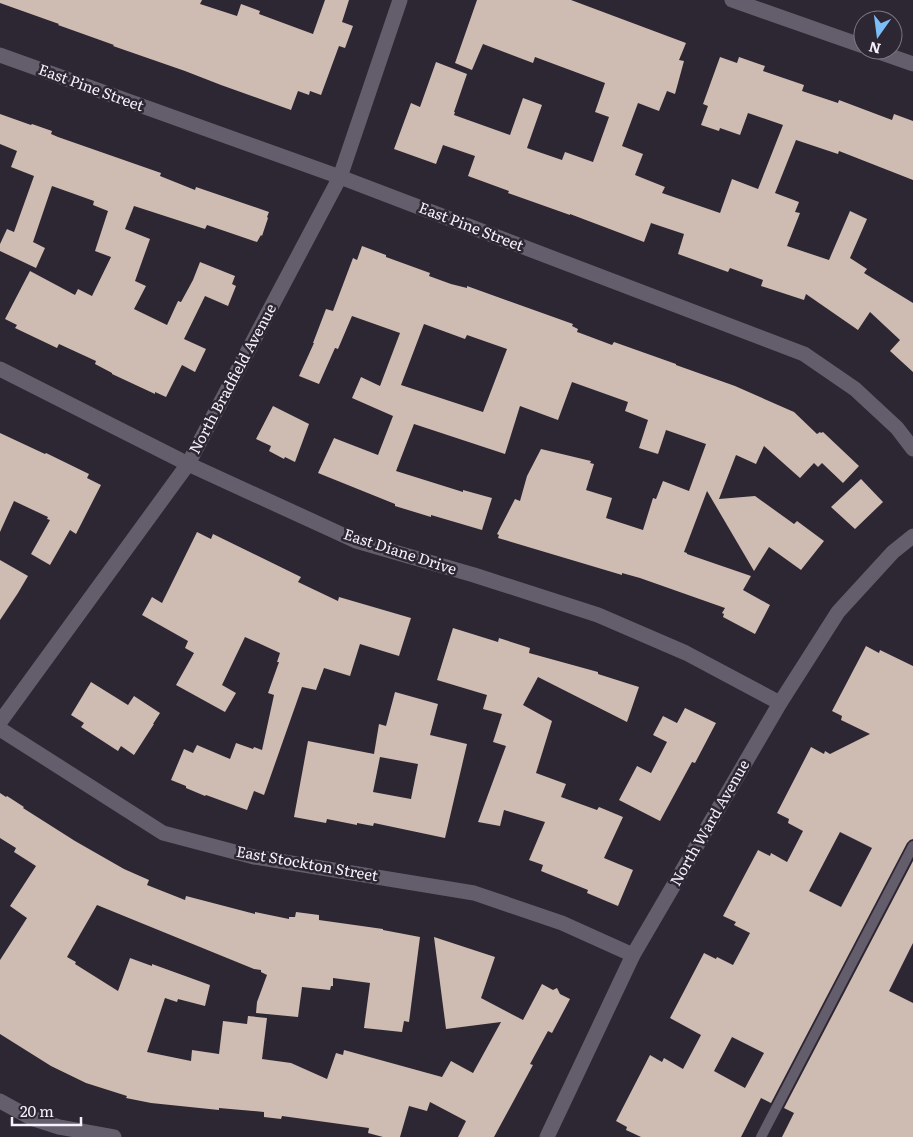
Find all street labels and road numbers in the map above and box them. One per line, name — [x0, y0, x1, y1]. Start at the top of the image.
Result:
street label: East Pine Street — [36, 57, 147, 116]
street label: East Pine Street — [416, 195, 527, 256]
street label: North Bradfield Avenue — [182, 299, 281, 458]
street label: East Diane Drive — [341, 521, 460, 580]
street label: North Ward Avenue — [663, 755, 754, 890]
street label: East Stockton Street — [235, 839, 380, 886]

